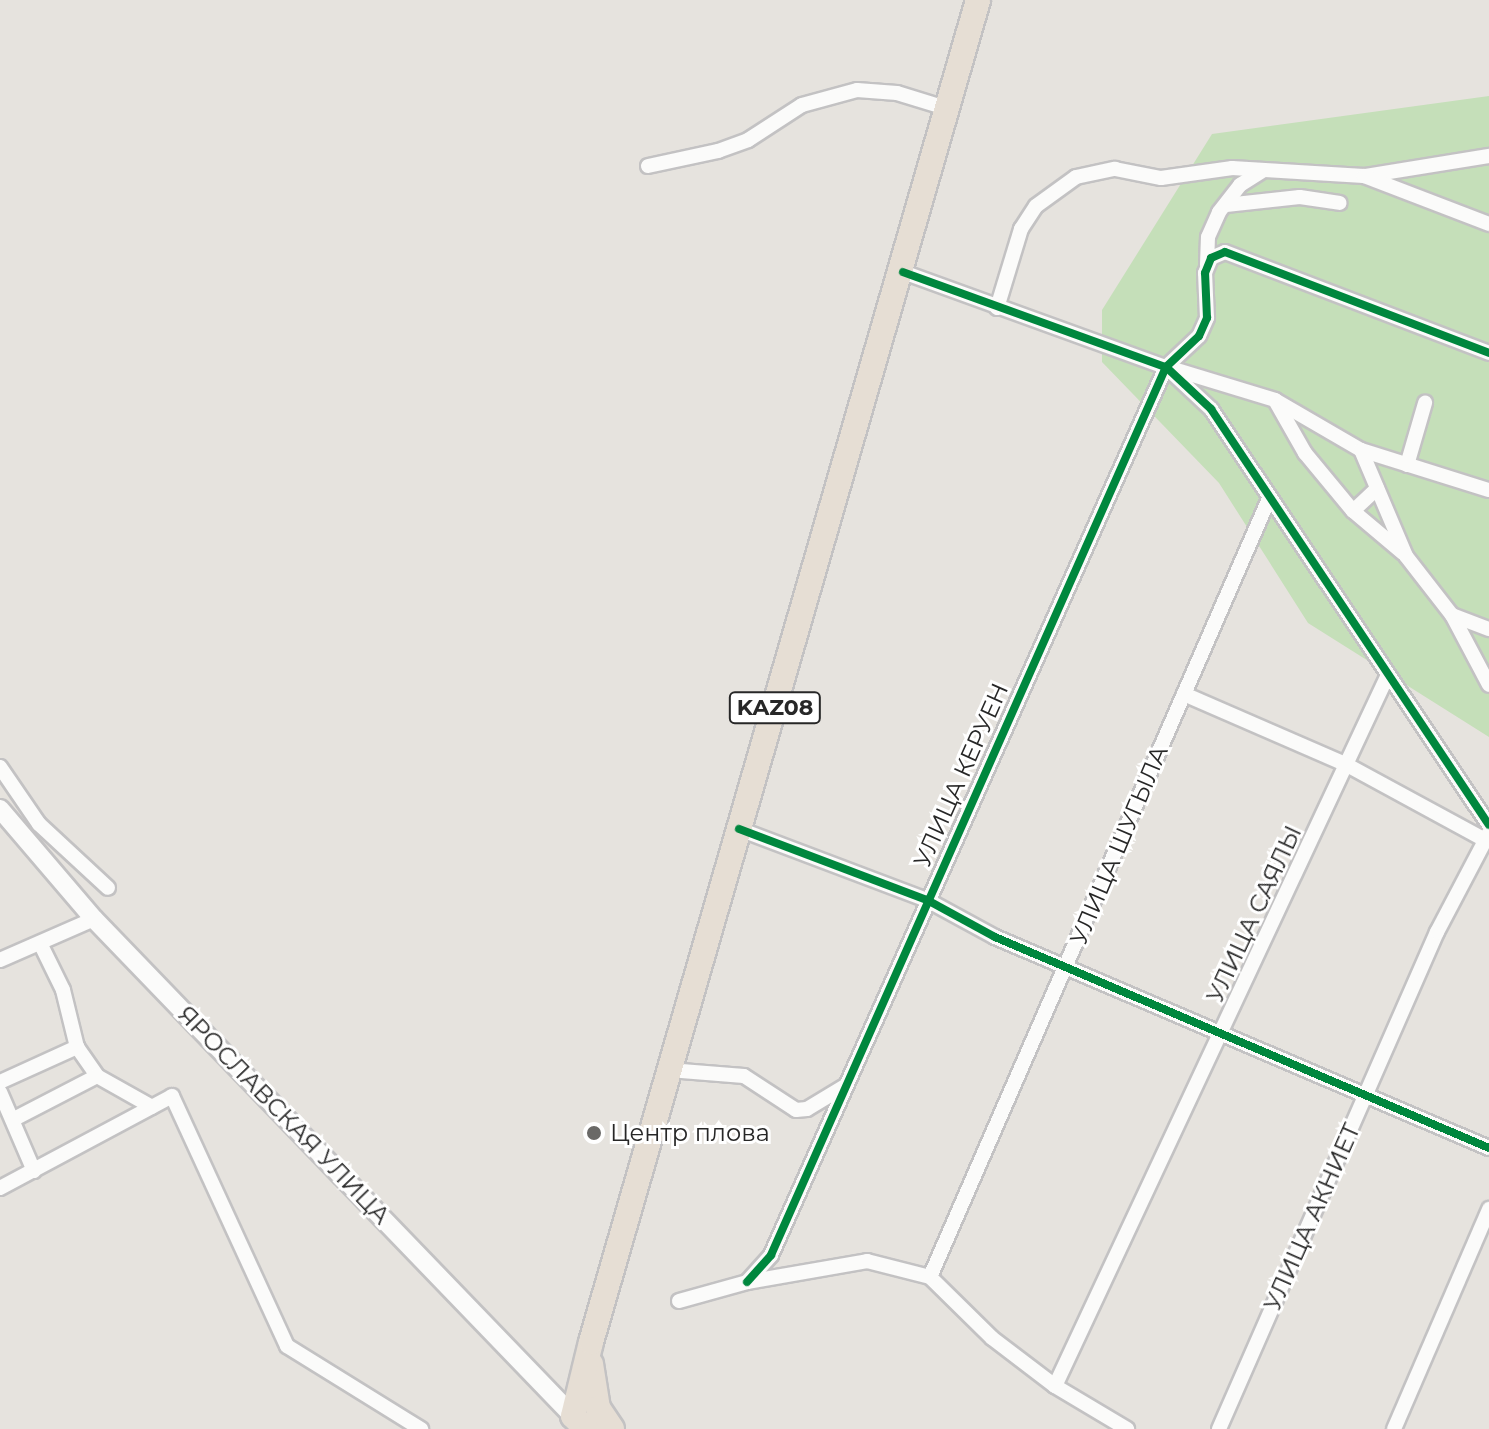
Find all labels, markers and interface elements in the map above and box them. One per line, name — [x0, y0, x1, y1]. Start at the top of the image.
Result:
street label: УЛИЦА КЕРУЕН — [908, 679, 1014, 871]
road number: KAZ08 — [727, 690, 823, 726]
street label: УЛИЦА ШУГЫЛА — [1064, 741, 1174, 949]
street label: УЛИЦА САЯЛЫ — [1200, 821, 1308, 1007]
street label: ЯРОСЛАВСКАЯ УЛИЦА — [172, 1000, 396, 1230]
place label: Центр плова — [610, 1119, 770, 1147]
street label: УЛИЦА АКНИЕТ — [1258, 1119, 1366, 1315]
marker: Центр плова — [585, 1124, 603, 1142]

